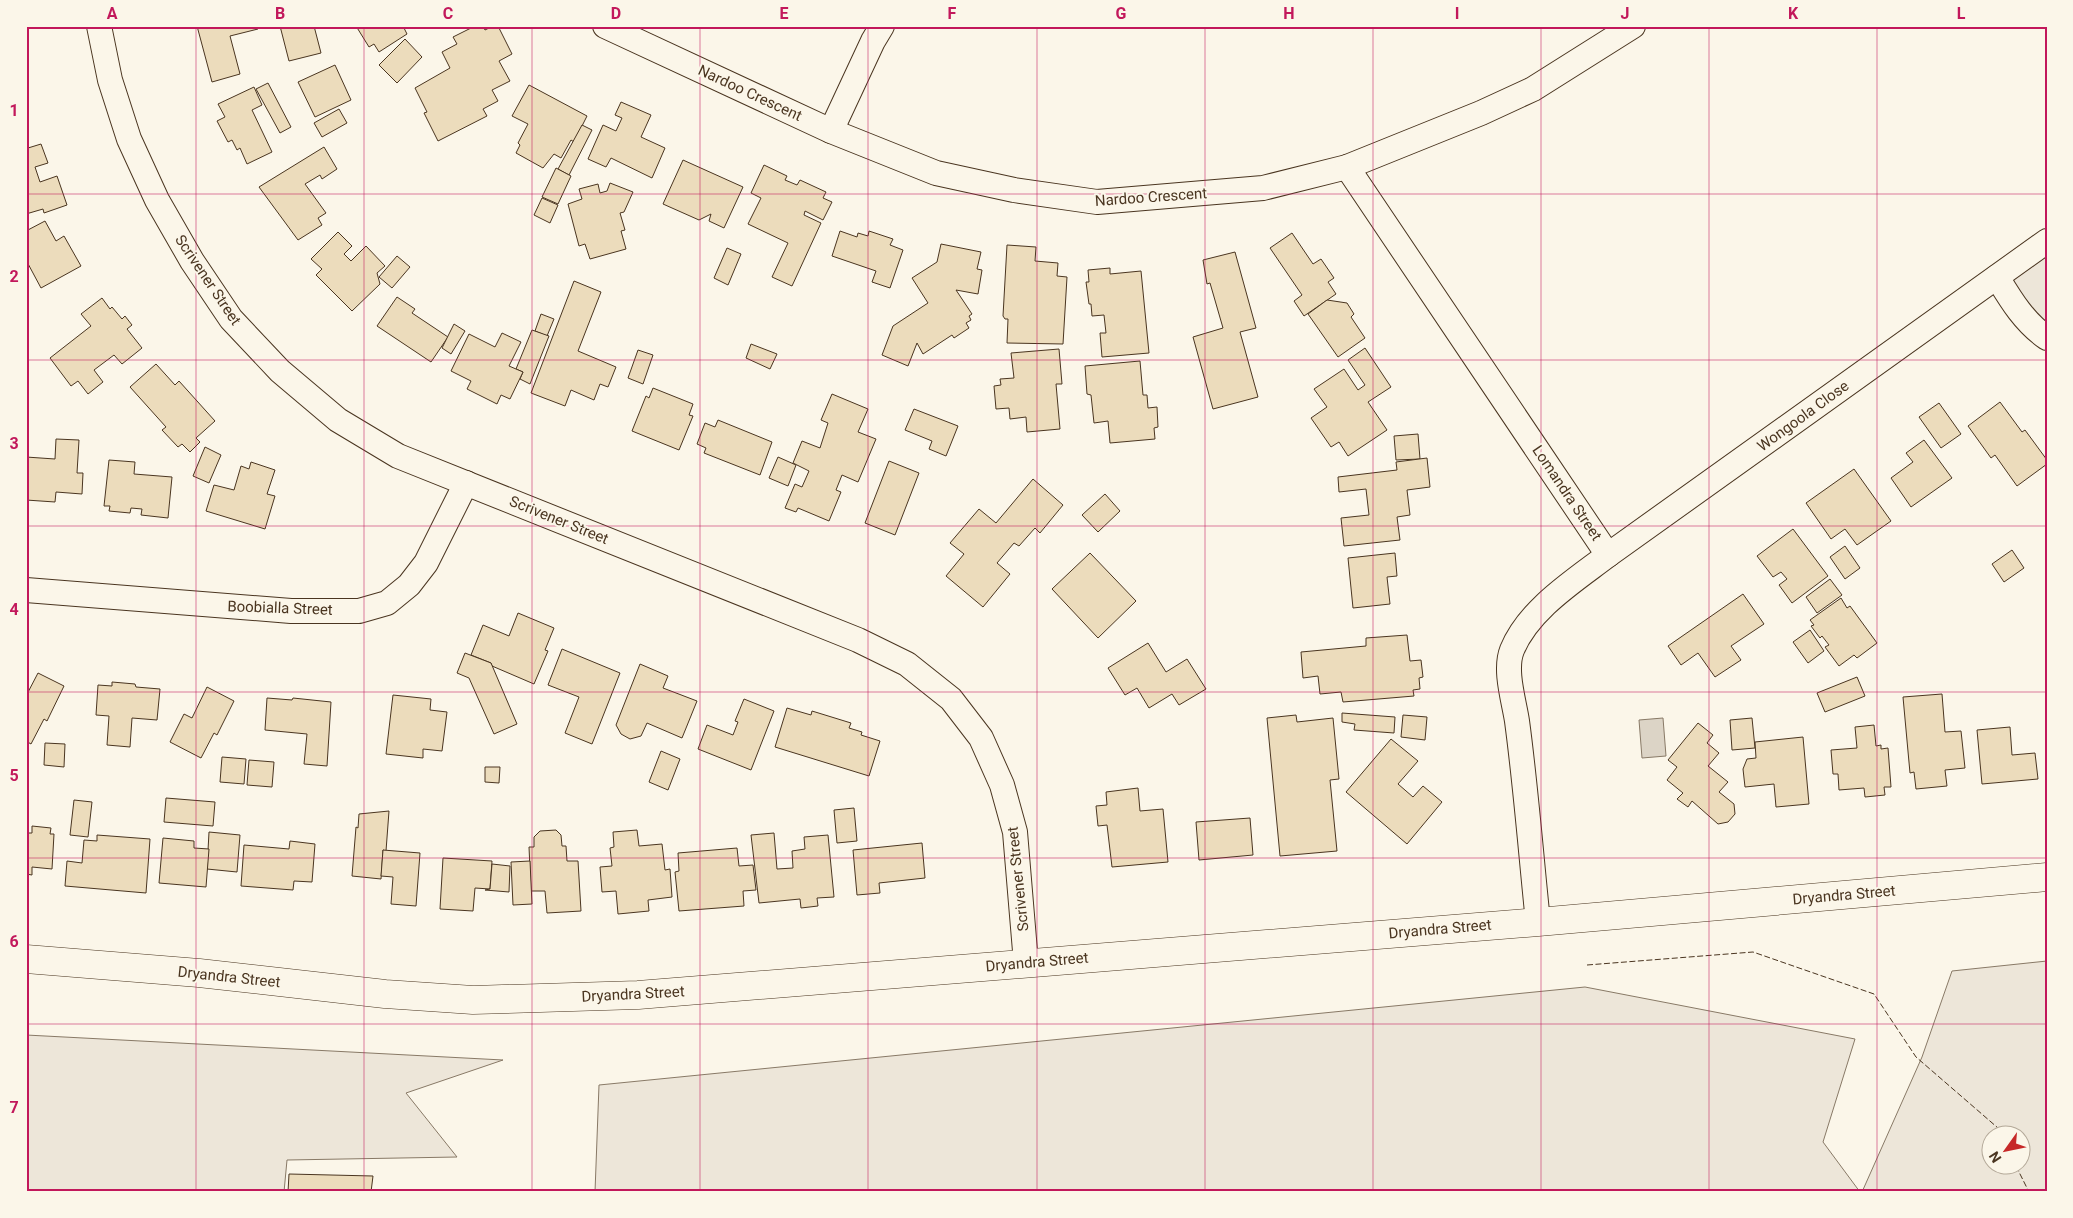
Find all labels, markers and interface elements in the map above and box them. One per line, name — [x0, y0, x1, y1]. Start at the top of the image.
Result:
text: A — [107, 4, 118, 23]
text: B — [275, 4, 285, 23]
text: C — [443, 4, 453, 23]
text: D — [611, 4, 621, 23]
text: E — [780, 4, 789, 23]
text: F — [948, 4, 957, 23]
text: G — [1116, 4, 1127, 23]
text: H — [1283, 4, 1295, 23]
text: I — [1455, 4, 1459, 23]
text: J — [1621, 4, 1629, 23]
text: K — [1788, 4, 1799, 23]
text: L — [1957, 4, 1966, 23]
street label: Nardoo Crescent — [695, 61, 805, 125]
text: 1 — [9, 101, 19, 120]
street label: Nardoo Crescent — [1094, 184, 1208, 210]
street label: Scrivener Street — [171, 231, 245, 329]
text: 2 — [9, 267, 19, 286]
street label: Wongoola Close — [1754, 377, 1852, 455]
text: 3 — [9, 434, 19, 453]
street label: Lomandra Street — [1529, 442, 1606, 544]
street label: Scrivener Street — [507, 492, 611, 548]
street label: Boobialla Street — [227, 597, 333, 619]
text: 4 — [9, 600, 19, 619]
text: 5 — [9, 766, 19, 785]
street label: Scrivener Street — [1004, 826, 1032, 932]
street label: Dryandra Street — [1792, 882, 1896, 908]
street label: Dryandra Street — [1388, 916, 1492, 942]
text: 6 — [9, 932, 19, 951]
street label: Dryandra Street — [985, 949, 1089, 975]
street label: Dryandra Street — [177, 963, 281, 991]
street label: Dryandra Street — [581, 982, 685, 1006]
text: 7 — [9, 1098, 19, 1117]
north arrow — [1980, 1126, 2030, 1176]
text: N — [1986, 1149, 2005, 1166]

